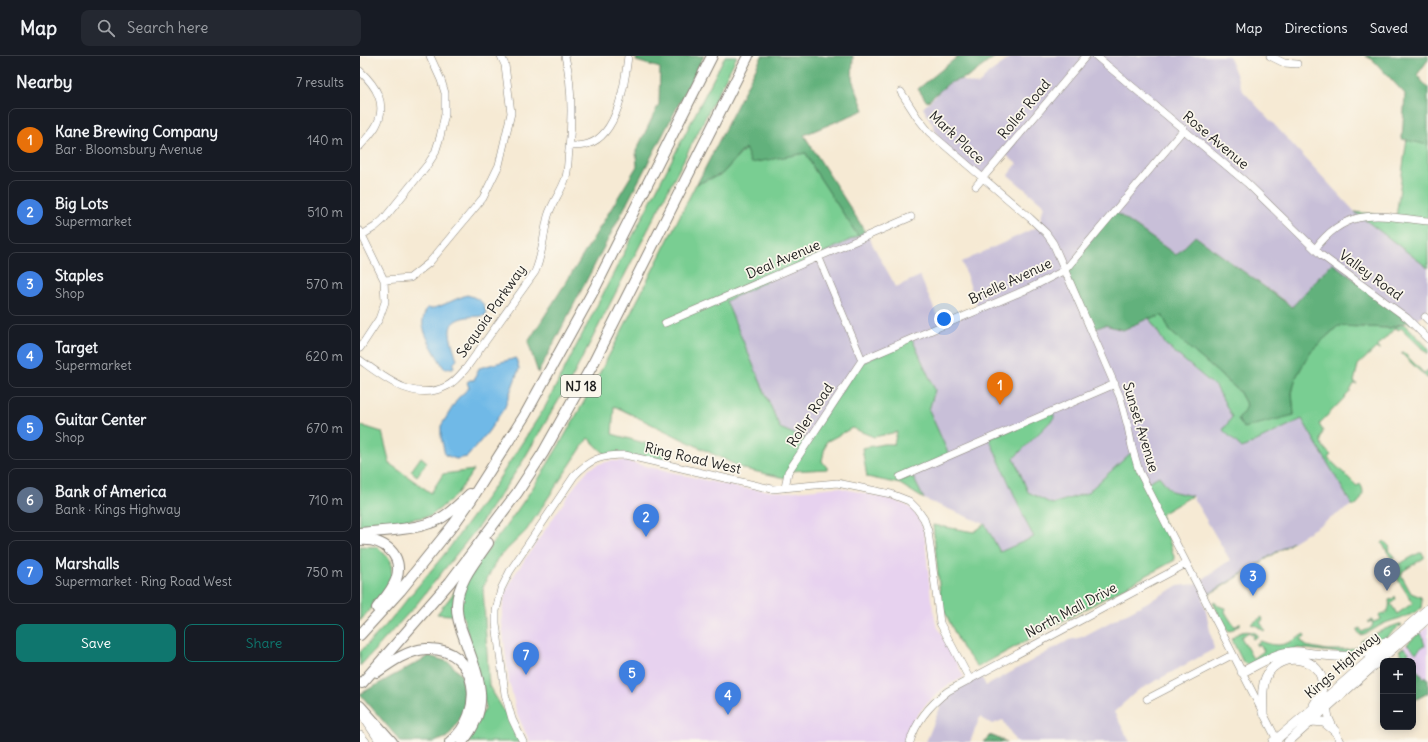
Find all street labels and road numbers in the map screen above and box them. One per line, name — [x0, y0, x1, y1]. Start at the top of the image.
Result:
street label: Roller Road — [994, 75, 1054, 143]
street label: Mark Place — [926, 107, 988, 167]
street label: Rose Avenue — [1179, 107, 1253, 173]
street label: Deal Avenue — [743, 235, 823, 283]
street label: Valley Road — [1336, 246, 1406, 304]
street label: Brielle Avenue — [966, 254, 1054, 308]
street label: Sequoia Parkway — [452, 261, 530, 361]
road number: NJ 18 — [561, 375, 601, 397]
street label: Roller Road — [783, 380, 837, 450]
street label: Sunset Avenue — [1119, 380, 1163, 474]
street label: Ring Road West — [643, 438, 743, 478]
street label: North Mall Drive — [1022, 578, 1120, 642]
street label: Kings Highway — [1301, 628, 1383, 702]

